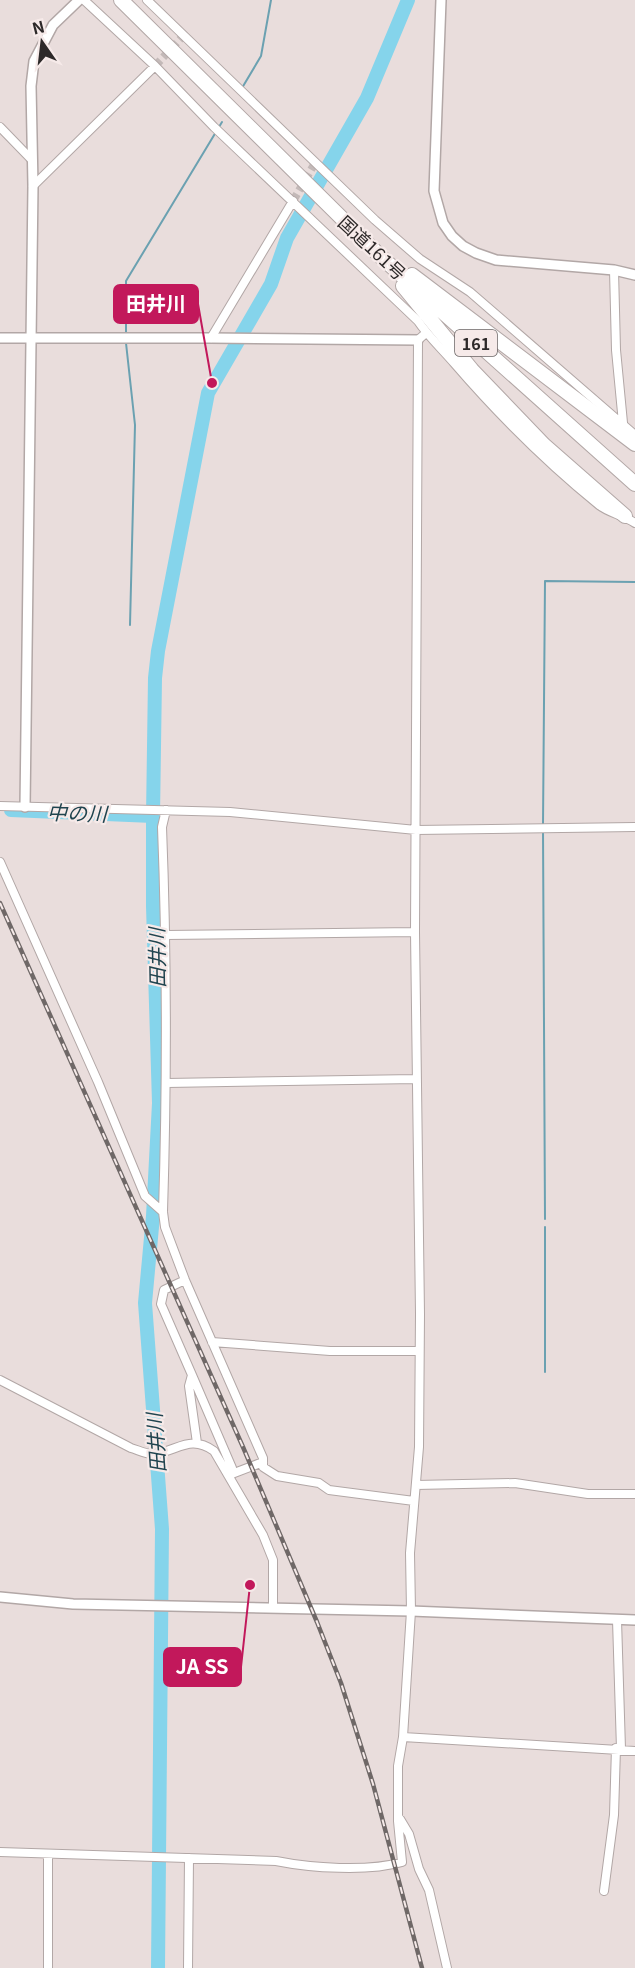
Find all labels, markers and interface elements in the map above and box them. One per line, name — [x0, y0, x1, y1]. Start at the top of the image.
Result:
north arrow — [12, 12, 72, 72]
text: N — [29, 13, 47, 40]
street label: 国道161号 — [333, 209, 413, 285]
callout: 田井川 — [114, 285, 198, 323]
text: 田井川 — [126, 288, 186, 317]
road number: 161 — [455, 330, 497, 356]
water label: 中の川 — [47, 796, 109, 828]
water label: 田井川 — [141, 926, 171, 988]
water label: 田井川 — [138, 1410, 172, 1474]
callout: JA SS — [164, 1648, 241, 1686]
text: JA SS — [175, 1651, 229, 1680]

